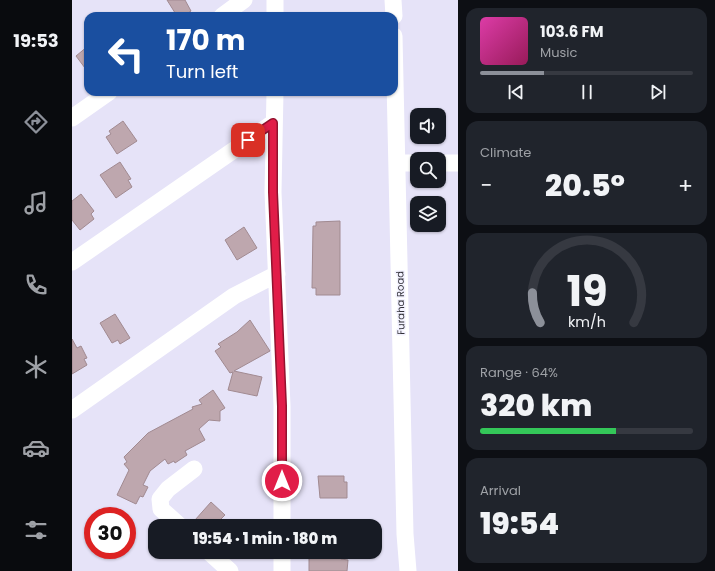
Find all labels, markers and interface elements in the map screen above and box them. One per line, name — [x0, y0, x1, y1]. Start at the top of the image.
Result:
text: 170 m — [166, 21, 245, 60]
text: 103.6 FM — [540, 21, 603, 42]
text: 19:53 — [13, 28, 59, 53]
icon: left — [100, 28, 152, 80]
text: Music — [540, 43, 577, 62]
text: Turn left — [166, 59, 238, 84]
icon: previous — [505, 81, 527, 103]
icon: pause — [576, 81, 598, 103]
icon: next — [647, 81, 669, 103]
icon: directions — [22, 108, 50, 136]
map controls — [410, 108, 446, 232]
button: sound — [410, 108, 446, 144]
pin — [231, 123, 265, 157]
icon: arrive — [237, 129, 259, 151]
text: Climate — [480, 143, 531, 162]
button: search — [410, 152, 446, 188]
text: 20.5° — [545, 164, 625, 207]
text: − — [480, 170, 492, 201]
text: + — [678, 170, 693, 201]
icon: music — [22, 189, 50, 217]
button: layers — [410, 196, 446, 232]
text: 19 — [566, 262, 607, 321]
icon: phone — [22, 271, 50, 299]
street label: Furaha Road — [392, 271, 409, 335]
text: km/h — [567, 312, 606, 332]
icon: climate — [22, 353, 50, 381]
text: Range · 64% — [480, 363, 558, 382]
text: 320 km — [480, 384, 592, 427]
icon: car — [22, 434, 50, 462]
position arrow — [261, 460, 303, 502]
text: Arrival — [480, 481, 521, 500]
text: 19:54 — [480, 502, 559, 545]
speed limit sign: 30 — [84, 507, 136, 559]
icon: filters — [22, 516, 50, 544]
text: 19:54 · 1 min · 180 m — [193, 528, 337, 549]

